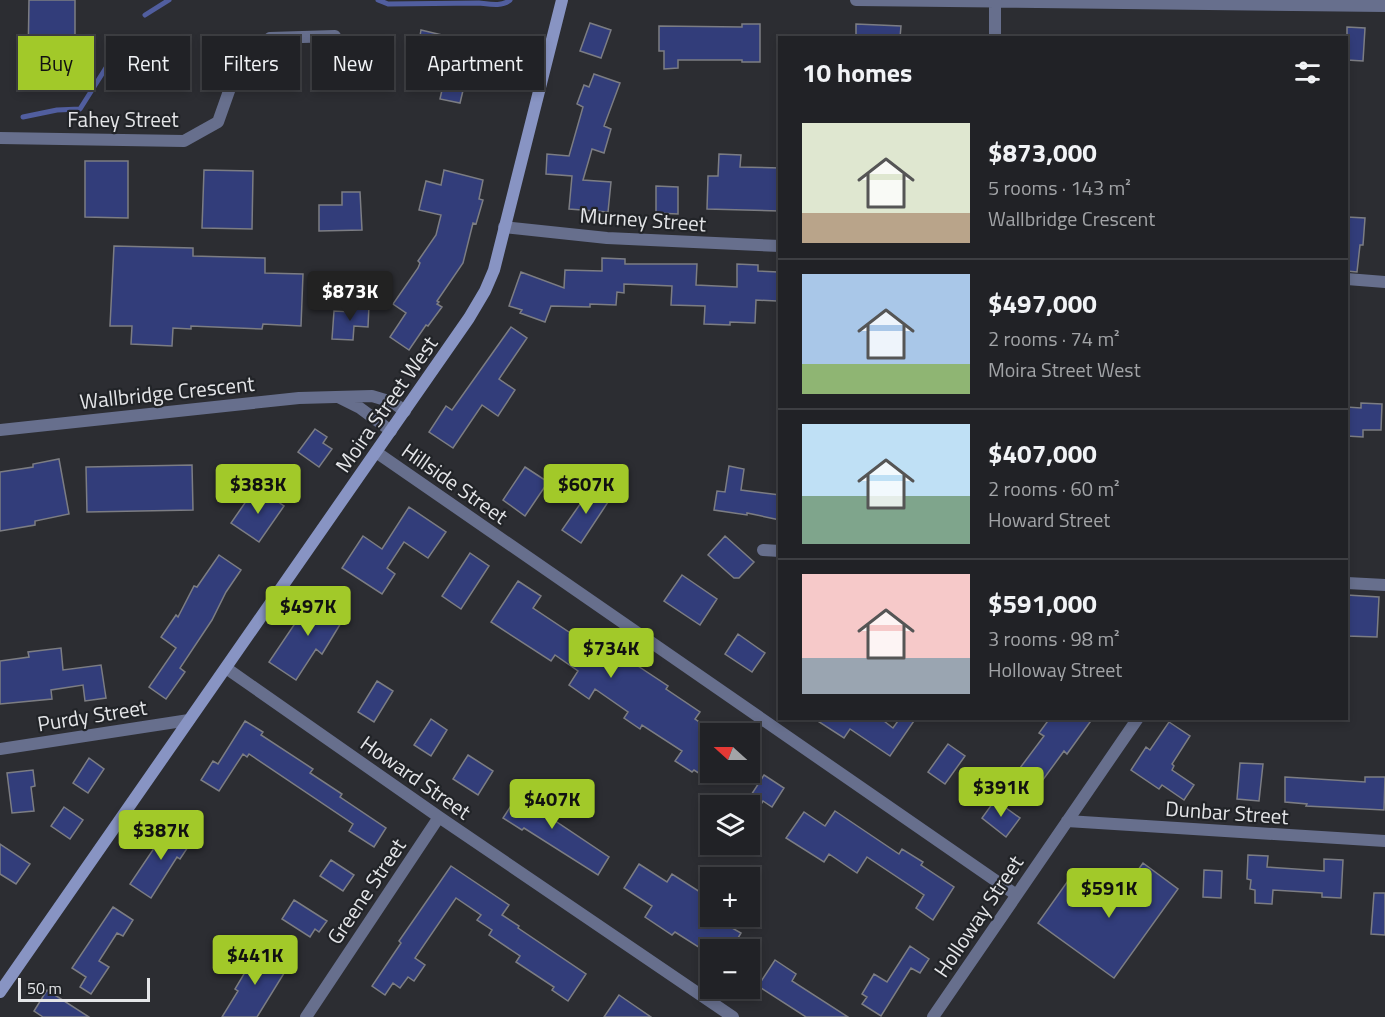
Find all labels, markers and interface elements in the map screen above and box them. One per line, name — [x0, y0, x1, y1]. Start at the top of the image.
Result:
chip: Buy — [18, 36, 94, 90]
chip: Rent — [106, 36, 190, 90]
chip: Filters — [202, 36, 300, 90]
chip: New — [312, 36, 394, 90]
chip: Apartment — [406, 36, 544, 90]
text: 10 homes — [802, 53, 912, 92]
icon: filters — [1291, 56, 1324, 89]
street label: Fahey Street — [67, 103, 179, 135]
text: $873,000 — [988, 133, 1097, 172]
icon: home — [850, 147, 922, 219]
text: 5 rooms · 143 m² — [988, 172, 1131, 203]
street label: Murney Street — [579, 199, 708, 239]
text: Wallbridge Crescent — [988, 203, 1155, 234]
pin: $873K — [308, 271, 392, 322]
text: $873K — [322, 275, 378, 306]
text: $497,000 — [988, 284, 1097, 323]
icon: home — [850, 298, 922, 370]
text: 2 rooms · 74 m² — [988, 323, 1120, 354]
street label: Moira Street West — [327, 329, 445, 479]
text: Moira Street West — [988, 354, 1141, 385]
street label: Wallbridge Crescent — [78, 367, 257, 417]
text: $407,000 — [988, 434, 1097, 473]
street label: Hillside Street — [395, 435, 515, 532]
icon: home — [850, 448, 922, 520]
pin: $383K — [216, 464, 300, 515]
pin: $607K — [544, 464, 628, 515]
text: $383K — [230, 468, 286, 499]
text: $607K — [558, 468, 614, 499]
text: 2 rooms · 60 m² — [988, 473, 1120, 504]
text: Howard Street — [988, 504, 1110, 535]
text: $591,000 — [988, 584, 1097, 623]
pin: $497K — [266, 586, 350, 637]
text: $497K — [280, 590, 336, 621]
icon: home — [850, 598, 922, 670]
text: 3 rooms · 98 m² — [988, 623, 1120, 654]
pin: $734K — [569, 628, 653, 679]
text: $734K — [583, 632, 639, 663]
text: Holloway Street — [988, 654, 1122, 685]
street label: Purdy Street — [35, 690, 150, 739]
north arrow — [700, 723, 760, 783]
map controls — [700, 723, 760, 999]
street label: Howard Street — [354, 727, 478, 827]
pin: $391K — [959, 767, 1043, 818]
text: $391K — [973, 771, 1029, 802]
pin: $407K — [510, 779, 594, 830]
text: $407K — [524, 783, 580, 814]
street label: Dunbar Street — [1164, 792, 1290, 832]
button: layers — [700, 795, 760, 855]
pin: $387K — [119, 810, 203, 861]
text: $387K — [133, 814, 189, 845]
street label: Greene Street — [319, 831, 414, 950]
street label: Holloway Street — [925, 848, 1031, 983]
button: + — [700, 867, 760, 927]
pin: $591K — [1067, 868, 1151, 919]
text: $591K — [1081, 872, 1137, 903]
pin: $441K — [213, 935, 297, 986]
text: $441K — [227, 939, 283, 970]
button: − — [700, 939, 760, 999]
scale bar — [18, 975, 150, 1002]
text: 50 m — [27, 976, 62, 1000]

